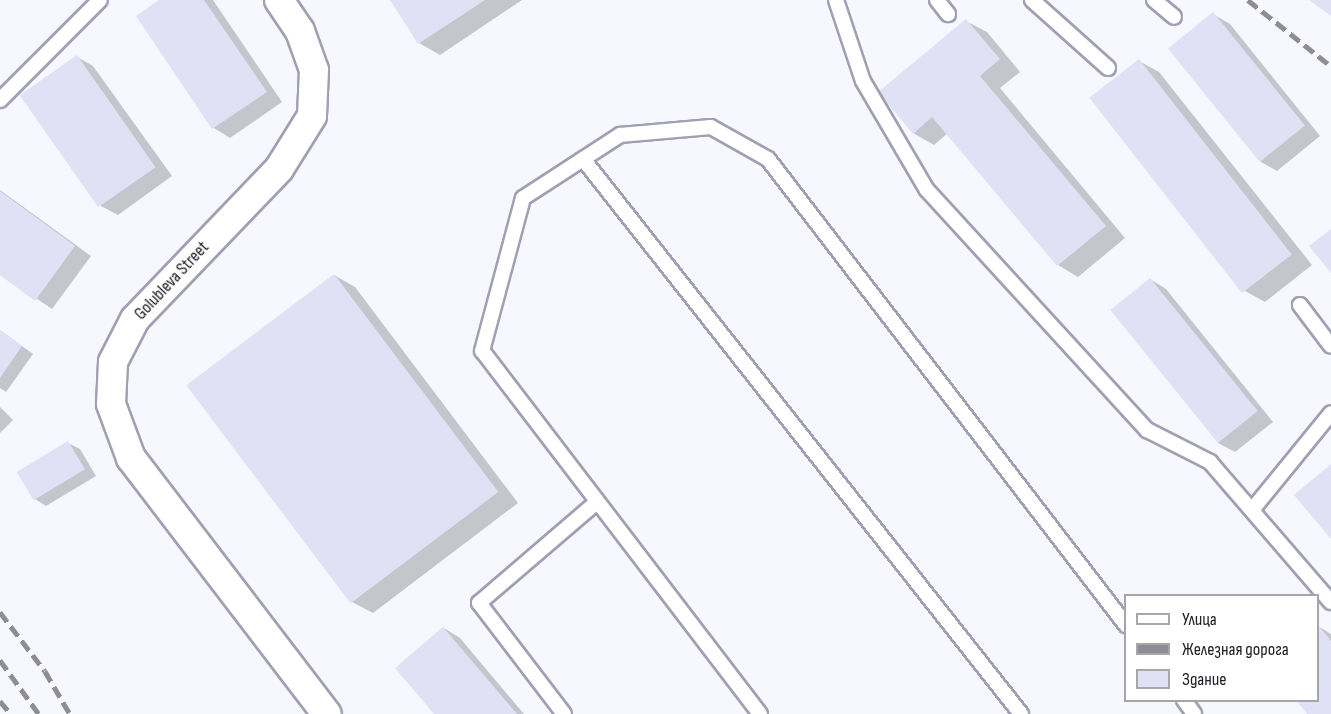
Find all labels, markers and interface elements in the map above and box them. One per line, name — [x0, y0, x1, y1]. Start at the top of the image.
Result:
street label: Golubleva Street — [130, 237, 214, 325]
legend — [1124, 594, 1319, 702]
text: Улица — [1182, 609, 1217, 630]
text: Железная дорога — [1182, 639, 1289, 660]
text: Здание — [1182, 669, 1227, 690]

